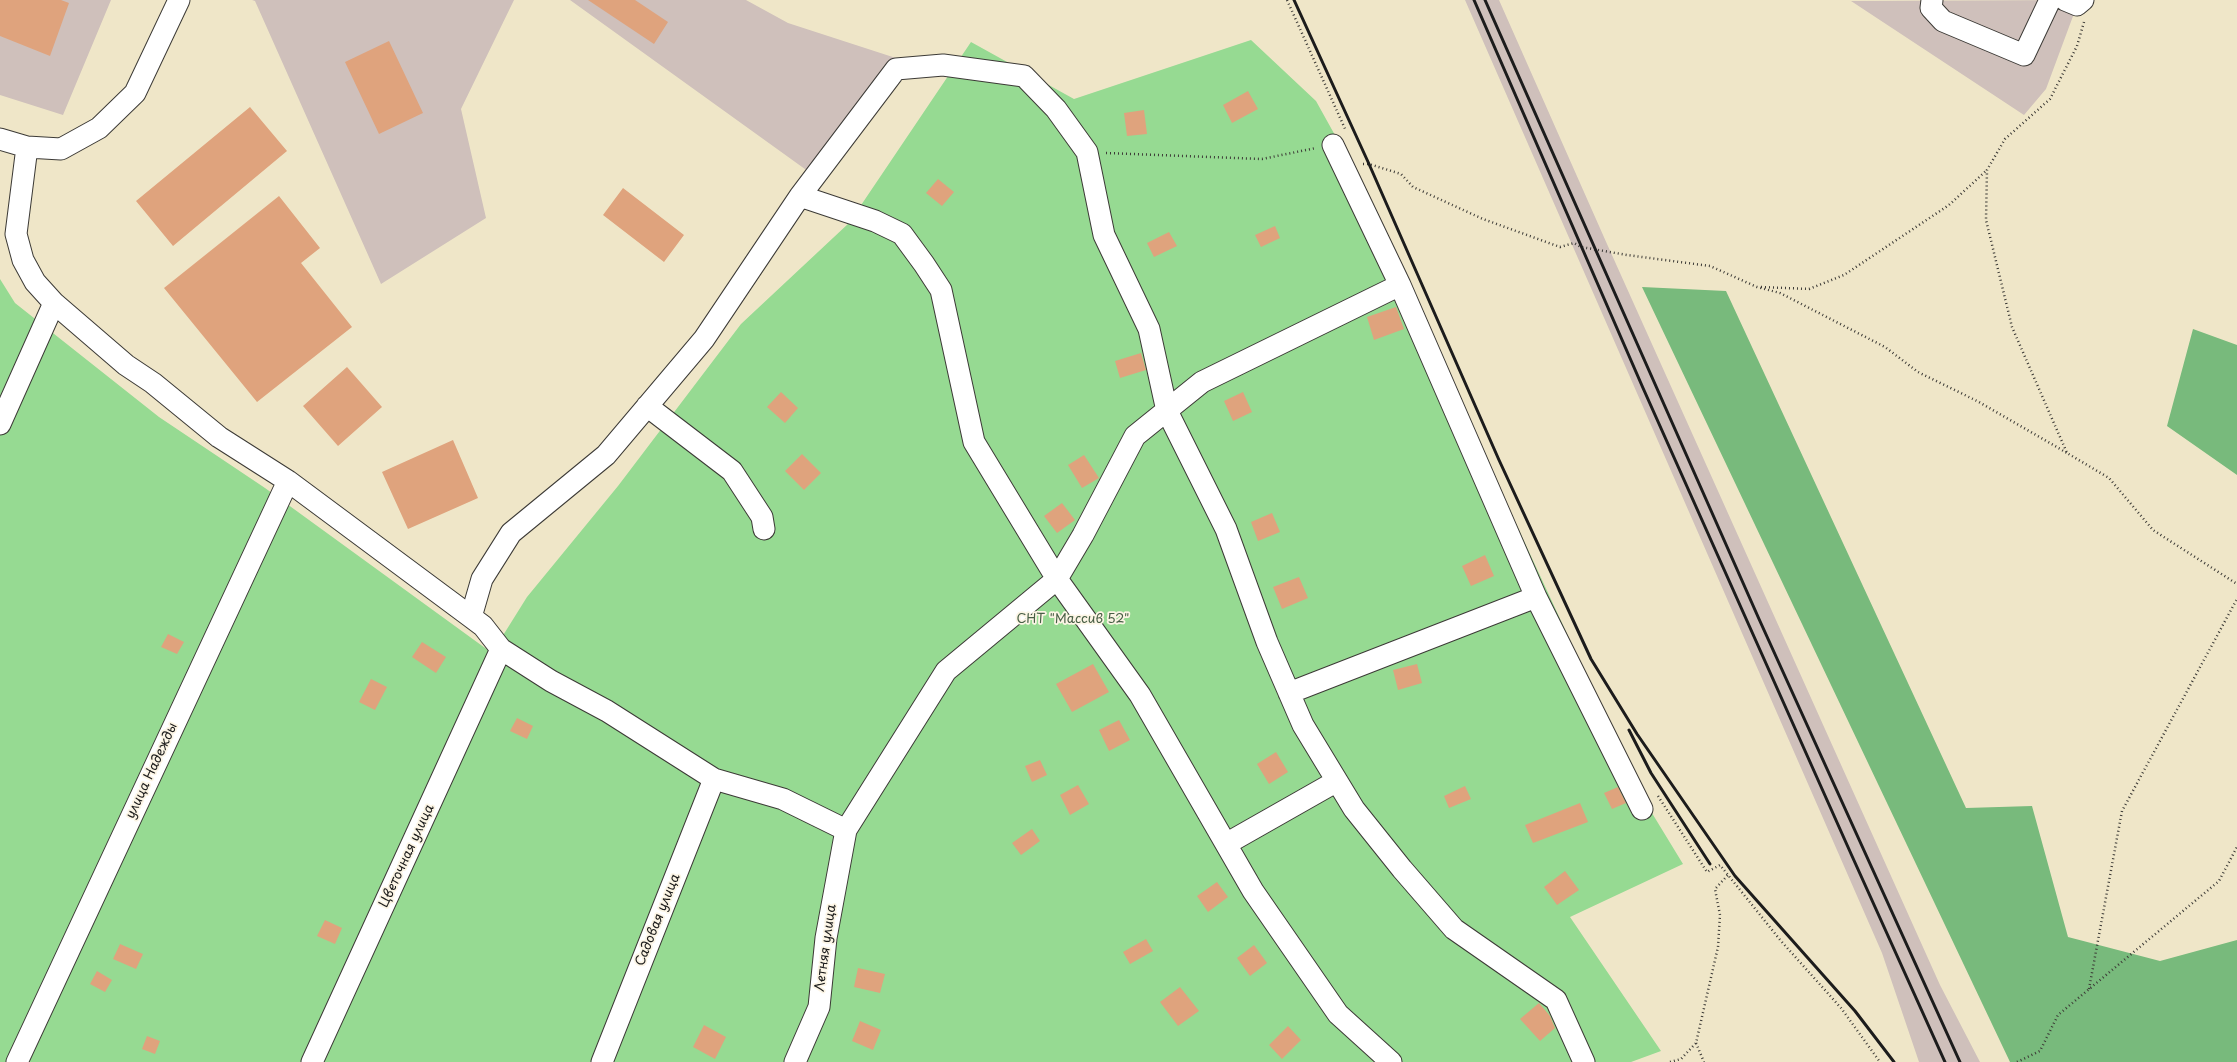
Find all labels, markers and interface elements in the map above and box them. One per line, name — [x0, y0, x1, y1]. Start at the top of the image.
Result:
park label: СНТ "Массив 52" — [1017, 611, 1129, 627]
street label: улица Надежды — [123, 721, 181, 821]
street label: Цветочная улица — [376, 802, 438, 910]
street label: Садовая улица — [632, 872, 684, 968]
street label: Летняя улица — [812, 903, 840, 993]

